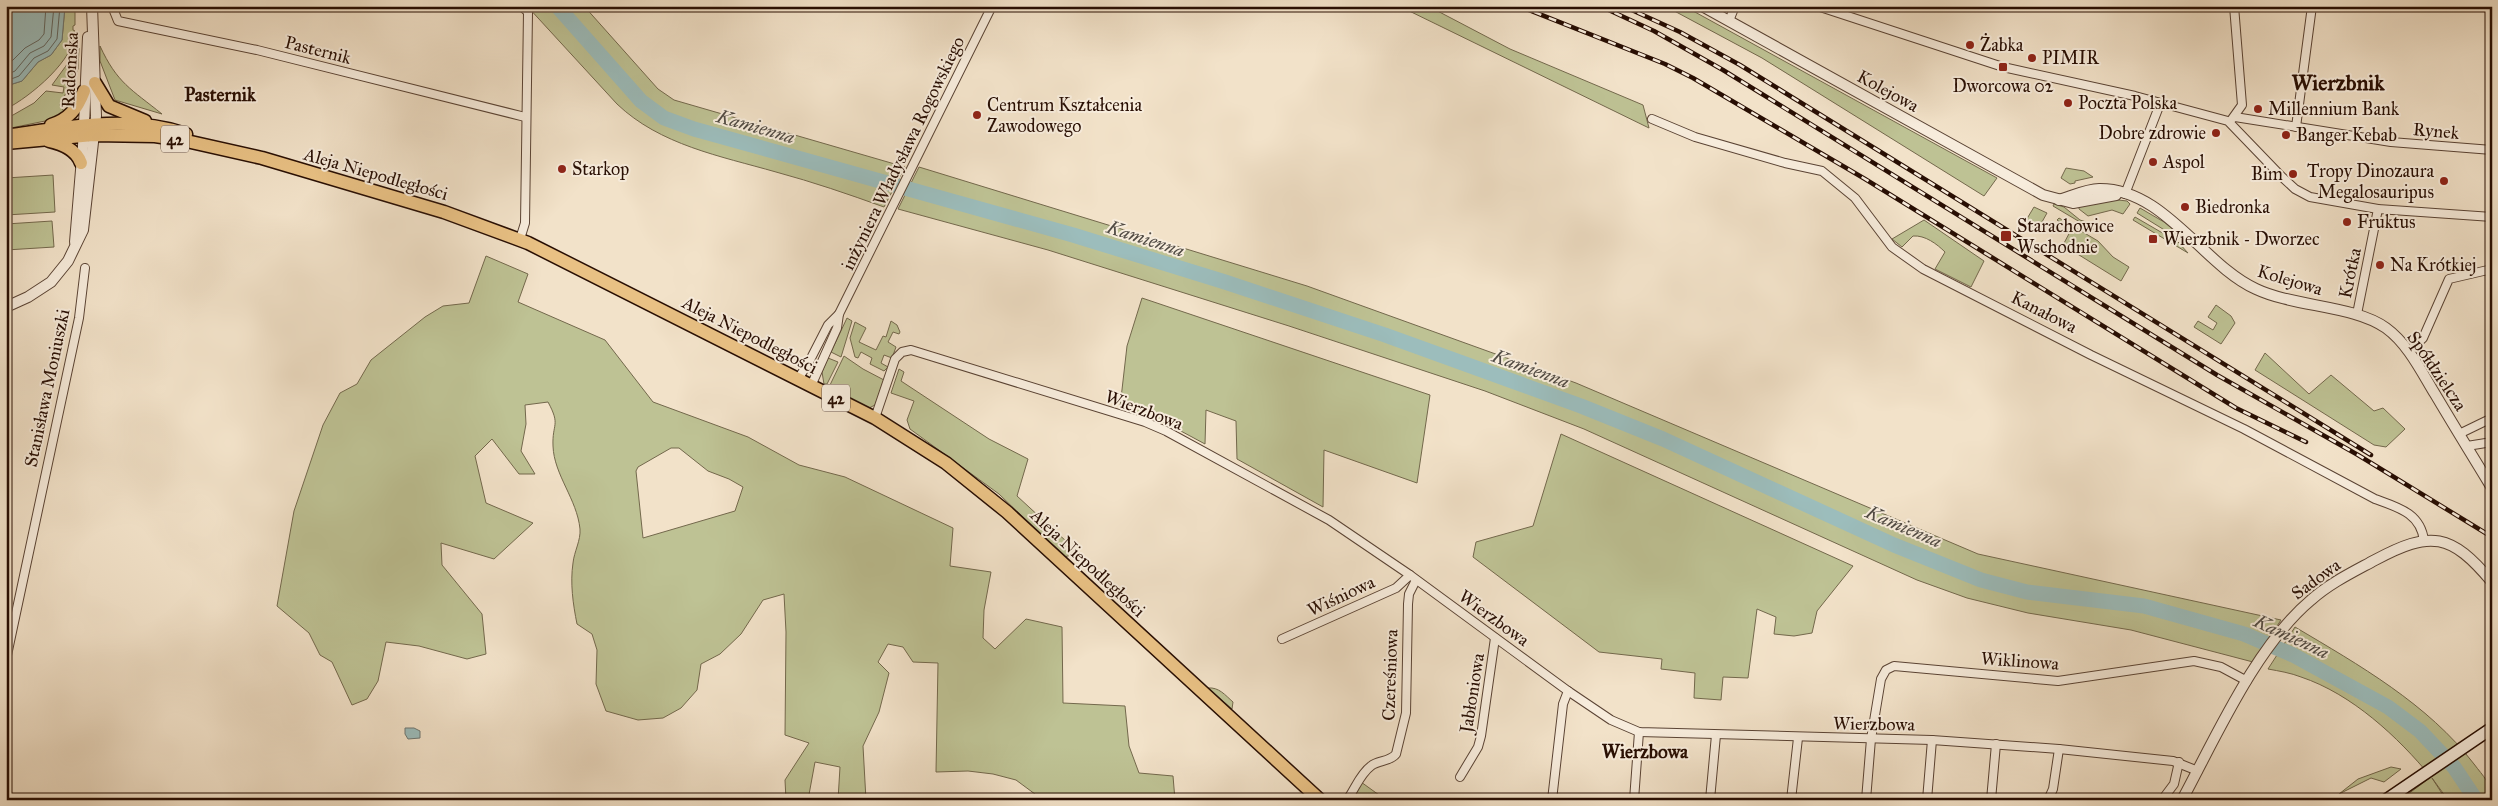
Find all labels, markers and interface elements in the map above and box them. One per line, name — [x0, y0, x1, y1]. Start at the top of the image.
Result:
street label: Radomska — [57, 31, 83, 109]
street label: Pasternik — [282, 31, 354, 69]
street label: inżyniera Władysława Rogowskiego — [837, 33, 970, 274]
place label: Żabka — [1980, 33, 2024, 56]
marker: Żabka — [1964, 39, 1976, 51]
place label: PIMIR — [2042, 47, 2100, 69]
marker: PIMIR — [2026, 52, 2038, 64]
marker: Dworcowa 02 — [1997, 61, 2009, 73]
street label: Kolejowa — [1853, 65, 1923, 117]
district label: Wierzbnik — [2291, 69, 2385, 96]
place label: Dworcowa 02 — [1953, 75, 2054, 97]
district label: Pasternik — [184, 83, 257, 106]
place label: Poczta Polska — [2078, 92, 2178, 114]
place label: Centrum Kształcenia Zawodowego — [987, 94, 1142, 138]
marker: Poczta Polska — [2062, 97, 2074, 109]
place label: Millennium Bank — [2268, 98, 2400, 120]
marker: Millennium Bank — [2252, 103, 2264, 115]
water label: Kamienna — [713, 104, 797, 149]
marker: Centrum Kształcenia Zawodowego — [971, 109, 983, 121]
street label: Rynek — [2412, 118, 2461, 144]
place label: Dobre zdrowie — [2099, 122, 2206, 144]
place label: Banger Kebab — [2296, 124, 2397, 147]
road number: 42 — [161, 126, 189, 152]
marker: Dobre zdrowie — [2210, 127, 2222, 139]
marker: Banger Kebab — [2280, 129, 2292, 141]
street label: Aleja Niepodległości — [300, 143, 451, 206]
place label: Aspol — [2162, 151, 2205, 173]
marker: Aspol — [2147, 156, 2159, 168]
place label: Starkop — [572, 158, 629, 180]
place label: Tropy Dinozaura Megalosauripus — [2307, 160, 2434, 204]
marker: Starkop — [556, 163, 568, 175]
place label: Bim — [2251, 163, 2283, 185]
marker: Bim — [2287, 168, 2299, 180]
marker: Tropy Dinozaura Megalosauripus — [2438, 175, 2450, 187]
place label: Biedronka — [2195, 196, 2270, 218]
marker: Biedronka — [2179, 201, 2191, 213]
place label: Fruktus — [2357, 211, 2416, 233]
water label: Kamienna — [1103, 215, 1187, 262]
place label: Starachowice Wschodnie — [2017, 215, 2114, 258]
marker: Fruktus — [2341, 216, 2353, 228]
place label: Wierzbnik - Dworzec — [2163, 228, 2320, 250]
marker: Starachowice Wschodnie — [1999, 229, 2013, 243]
marker: Wierzbnik - Dworzec — [2147, 233, 2159, 245]
street label: Krótka — [2334, 245, 2366, 300]
place label: Na Krótkiej — [2390, 254, 2476, 276]
marker: Na Krótkiej — [2374, 259, 2386, 271]
street label: Kolejowa — [2255, 260, 2326, 300]
street label: Kanałowa — [2007, 286, 2081, 338]
street label: Aleja Niepodległości — [677, 291, 821, 380]
street label: Stanisława Moniuszki — [19, 307, 75, 469]
street label: Spółdzielcza — [2402, 327, 2472, 415]
water label: Kamienna — [1488, 344, 1572, 393]
road number: 42 — [822, 384, 850, 412]
street label: Wierzbowa — [1102, 385, 1186, 435]
water label: Kamienna — [1862, 500, 1945, 553]
street label: Aleja Niepodległości — [1025, 503, 1150, 623]
street label: Sadowa — [2287, 554, 2345, 604]
street label: Wiśniowa — [1304, 571, 1378, 621]
street label: Wierzbowa — [1454, 585, 1534, 651]
water label: Kamienna — [2250, 609, 2333, 664]
street label: Czereśniowa — [1377, 628, 1403, 721]
street label: Wiklinowa — [1980, 647, 2060, 675]
street label: Jabłoniowa — [1455, 651, 1490, 736]
street label: Wierzbowa — [1833, 712, 1915, 736]
district label: Wierzbowa — [1602, 740, 1689, 763]

